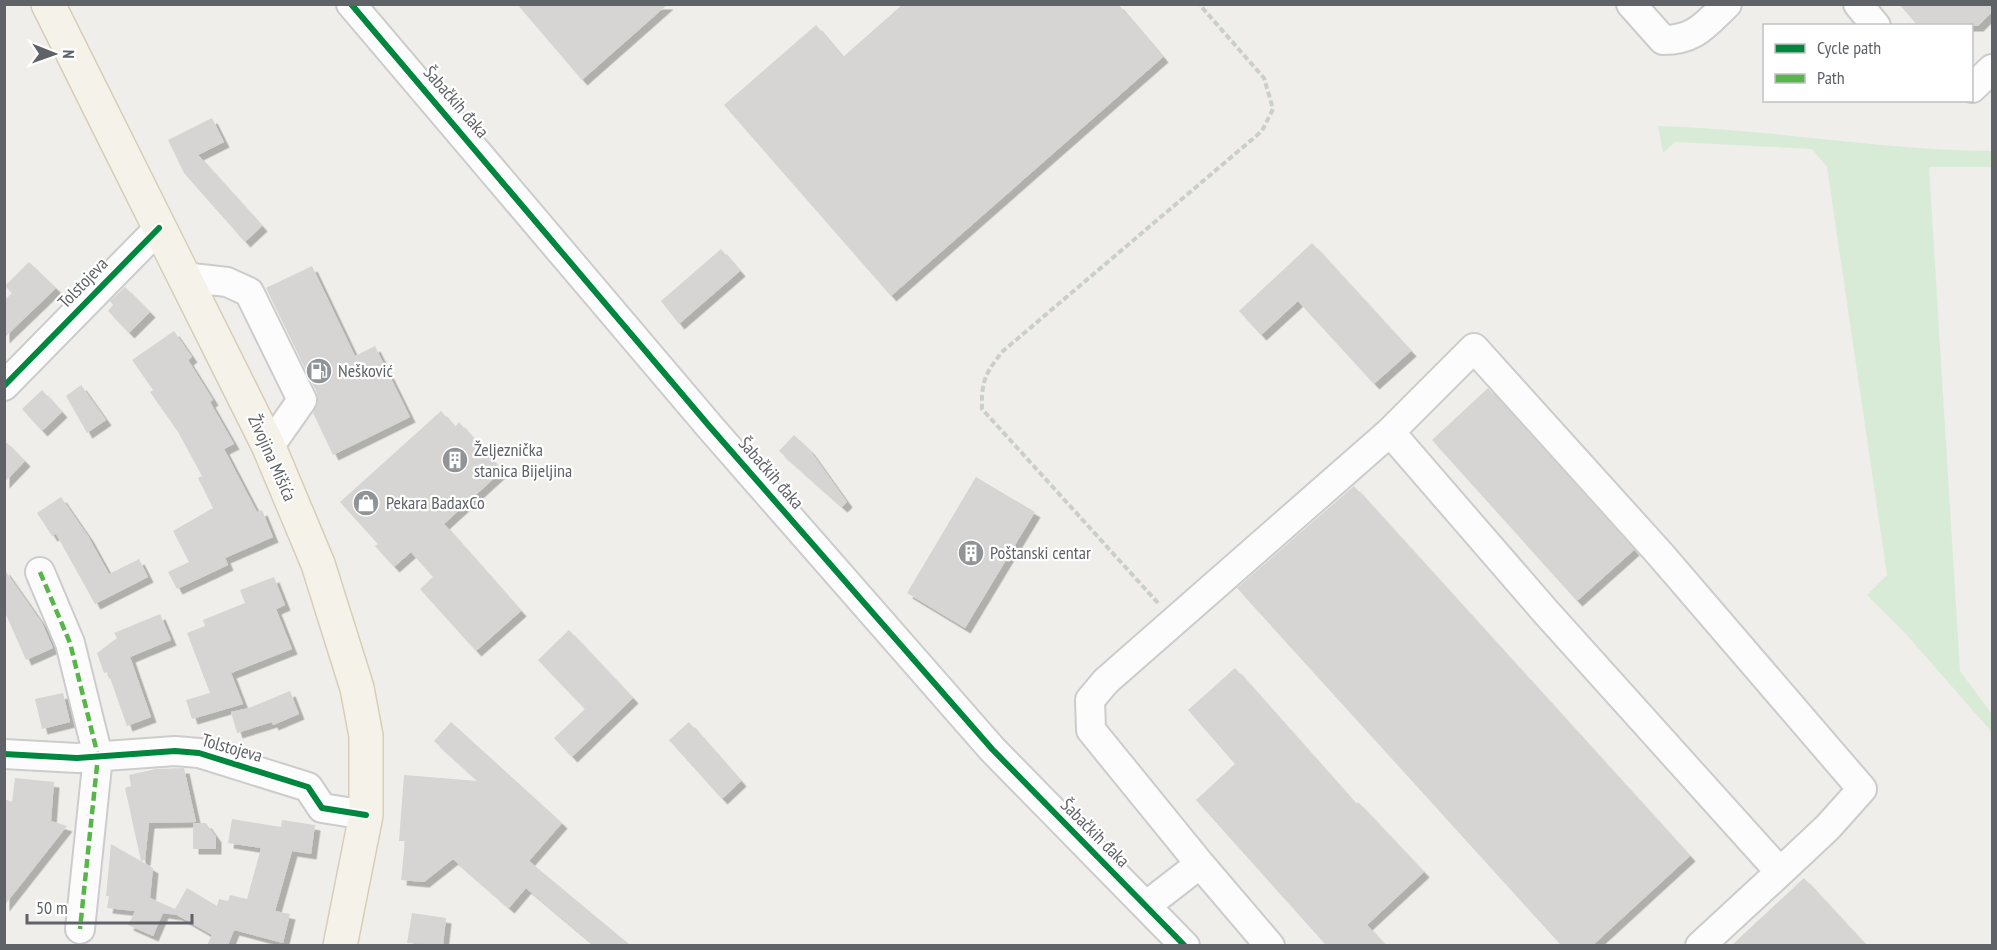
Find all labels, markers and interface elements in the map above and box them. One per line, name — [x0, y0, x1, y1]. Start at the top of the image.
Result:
north arrow — [24, 24, 84, 84]
legend — [1763, 24, 1973, 102]
text: Cycle path — [1817, 36, 1881, 59]
text: N — [59, 50, 79, 59]
street label: Šabačkih đaka — [419, 61, 494, 142]
text: Path — [1817, 66, 1845, 89]
street label: Tolstojeva — [53, 252, 112, 313]
fuel station icon: Nešković — [304, 356, 334, 386]
place label: Nešković — [338, 359, 393, 382]
street label: Živojina Mišića — [243, 411, 302, 505]
street label: Šabačkih đaka — [734, 432, 809, 513]
place label: Željeznička stanica Bijeljina — [474, 438, 572, 482]
building icon: Željeznička stanica Bijeljina — [440, 445, 470, 475]
shop icon: Pekara BadaxCo — [351, 488, 381, 518]
place label: Pekara BadaxCo — [386, 491, 485, 514]
building icon: Poštanski centar — [956, 538, 986, 568]
place label: Poštanski centar — [990, 541, 1091, 564]
street label: Tolstojeva — [199, 728, 265, 767]
street label: Šabačkih đaka — [1056, 793, 1135, 872]
scale bar — [27, 887, 192, 925]
text: 50 m — [36, 896, 68, 919]

